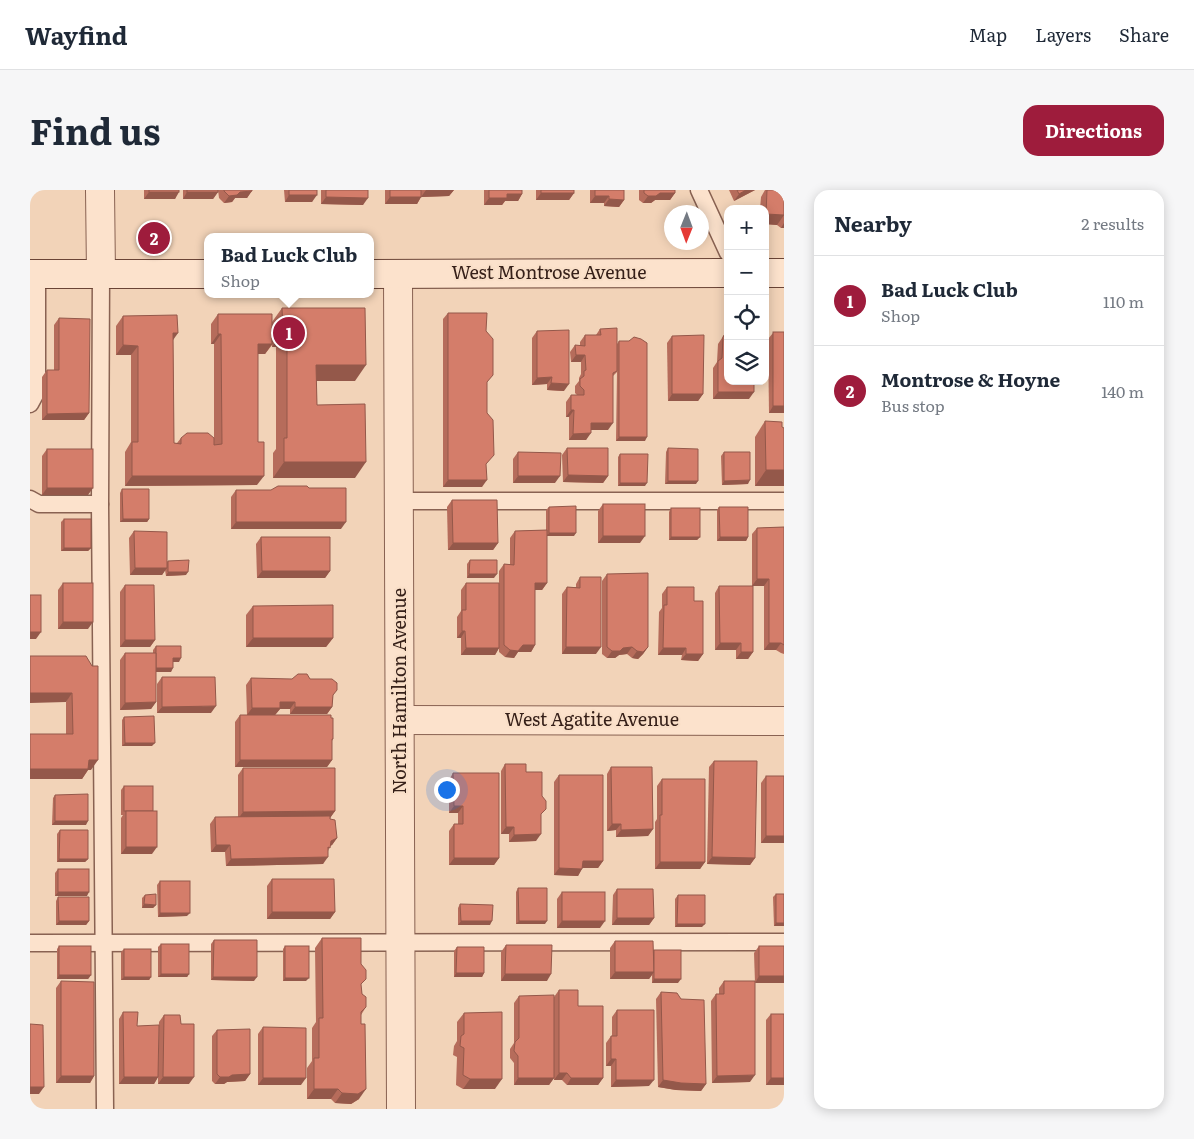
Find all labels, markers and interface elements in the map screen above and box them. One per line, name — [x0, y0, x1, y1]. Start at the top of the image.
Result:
text: Wayfind — [25, 17, 128, 52]
text: Map — [969, 21, 1007, 48]
text: Layers — [1035, 21, 1091, 48]
text: Share — [1119, 21, 1169, 48]
text: Find us — [30, 104, 160, 156]
button: Directions — [1023, 105, 1164, 156]
north arrow — [664, 205, 709, 250]
map controls — [724, 205, 769, 385]
button: + — [724, 205, 769, 250]
text: Nearby — [834, 207, 912, 238]
text: 2 results — [1081, 211, 1144, 235]
pin: 2 — [138, 219, 170, 257]
popup — [204, 233, 374, 298]
text: Bad Luck Club — [221, 240, 357, 268]
button: − — [724, 250, 769, 295]
street label: West Montrose Avenue — [451, 258, 647, 285]
text: Shop — [221, 268, 260, 292]
text: Bad Luck Club — [881, 275, 1018, 303]
text: 1 — [847, 289, 853, 313]
text: 110 m — [1103, 289, 1144, 313]
button: locate — [724, 295, 769, 340]
text: Shop — [881, 303, 920, 327]
pin: 1 — [273, 314, 305, 352]
button: layers — [724, 340, 769, 385]
text: Montrose & Hoyne — [881, 365, 1060, 393]
text: 2 — [846, 379, 854, 403]
text: 140 m — [1101, 379, 1144, 403]
text: Bus stop — [881, 393, 945, 417]
street label: North Hamilton Avenue — [385, 588, 412, 794]
street label: West Agatite Avenue — [505, 705, 679, 732]
your location — [434, 777, 460, 803]

